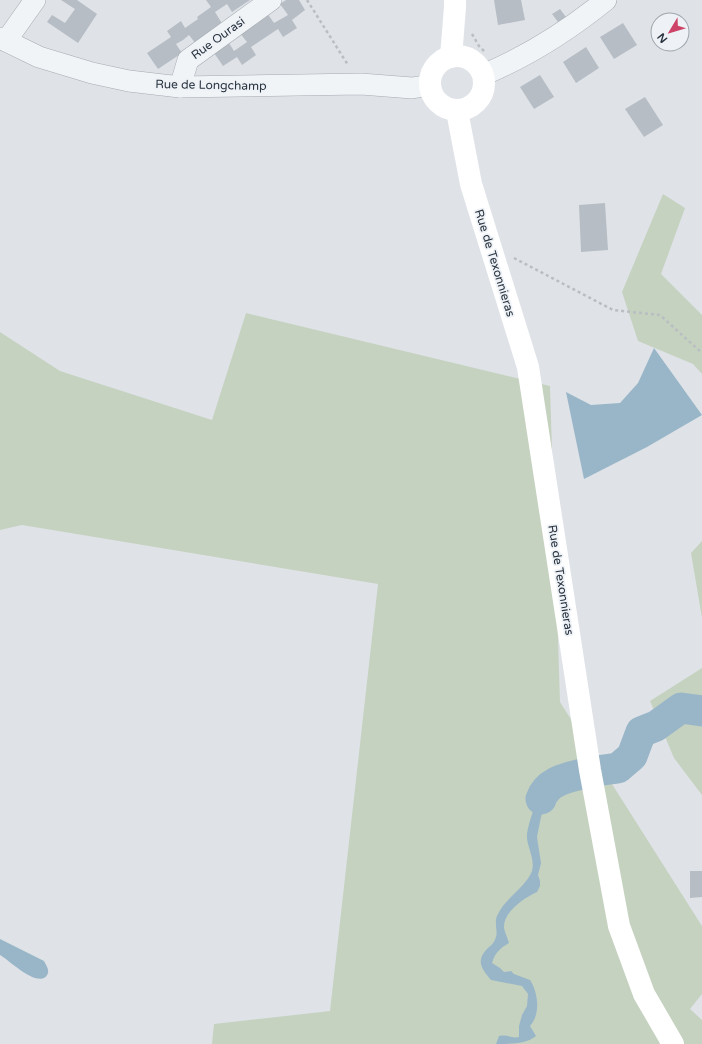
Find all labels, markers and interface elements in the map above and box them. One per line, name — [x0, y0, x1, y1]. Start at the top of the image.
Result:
north arrow — [650, 12, 690, 52]
street label: Rue Ourasi — [188, 14, 248, 62]
text: N — [655, 30, 670, 45]
street label: Rue de Longchamp — [155, 77, 267, 93]
street label: Rue de Texonnieras — [472, 208, 518, 319]
street label: Rue de Texonnieras — [545, 524, 577, 636]

